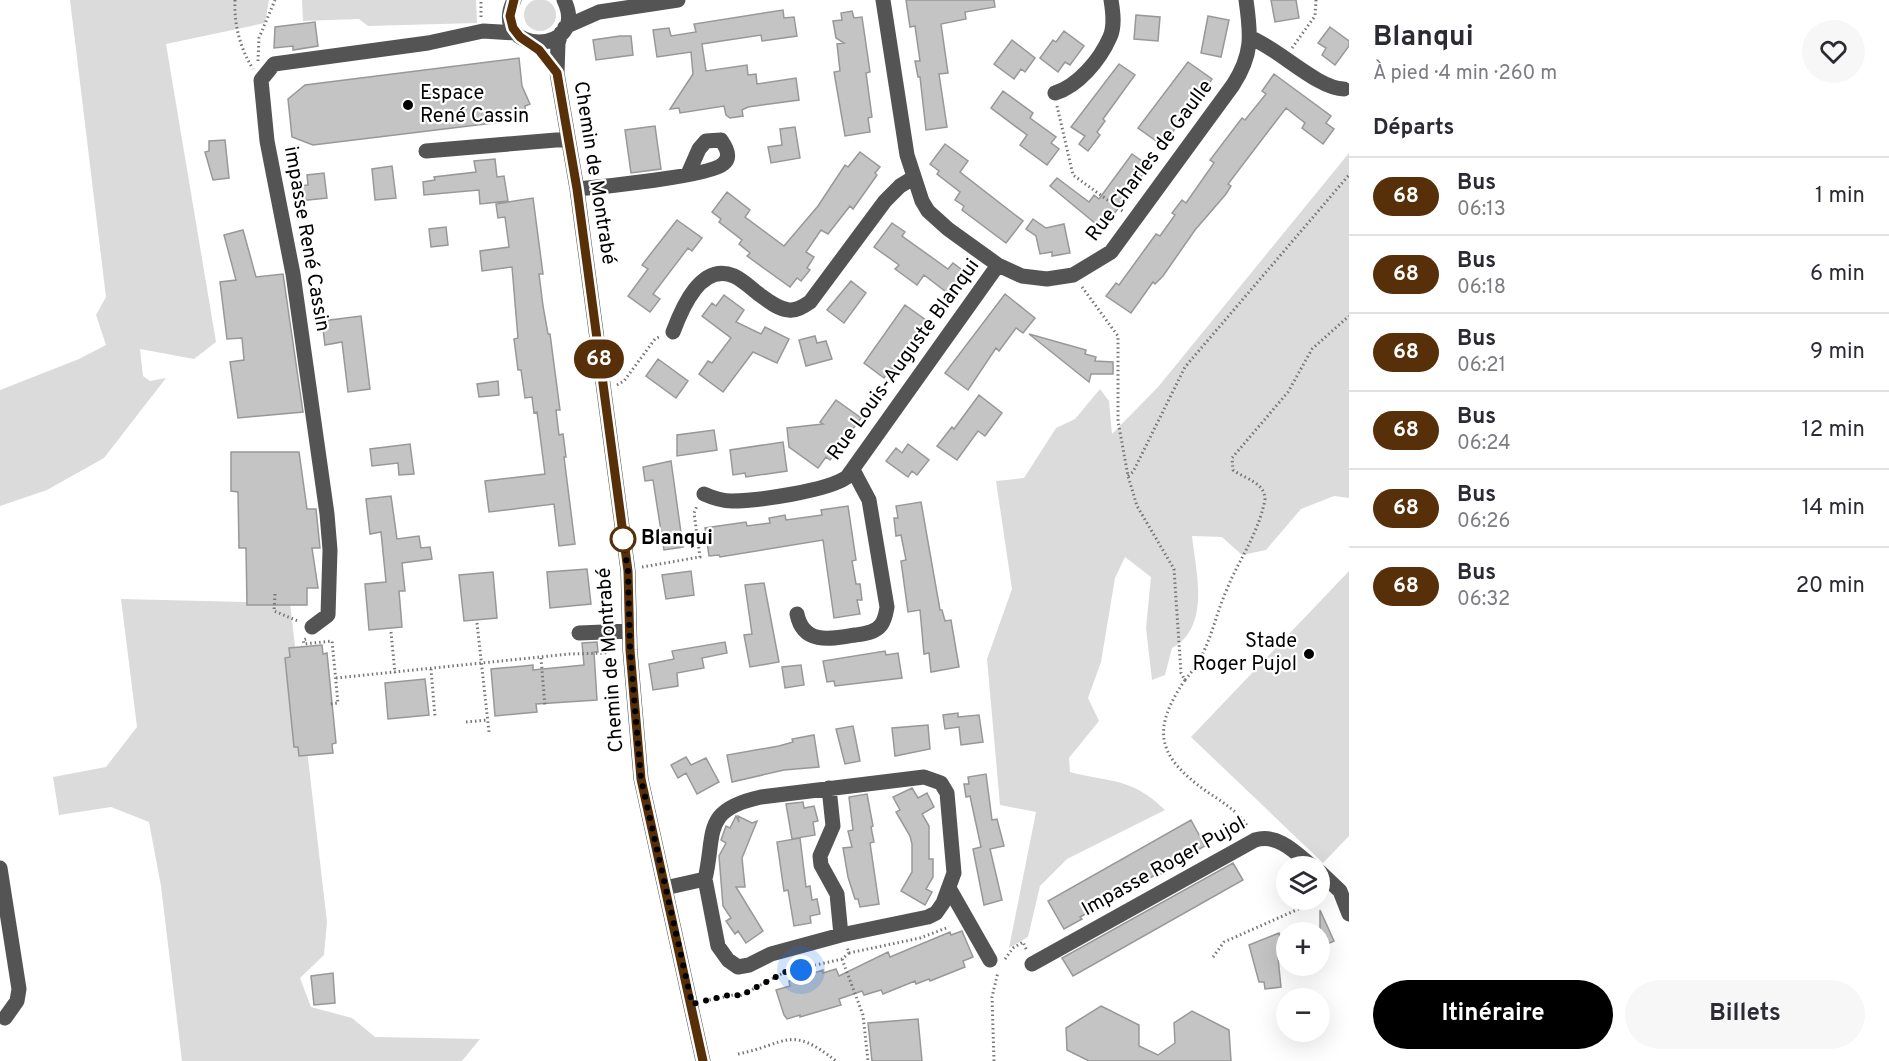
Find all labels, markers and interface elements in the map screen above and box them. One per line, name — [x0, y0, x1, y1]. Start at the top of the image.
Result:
text: Blanqui — [1373, 20, 1474, 56]
button: heart — [1802, 20, 1865, 83]
text: À pied · 4 min · 260 m — [1373, 61, 1557, 87]
street label: Rue Charles de Gaulle — [1081, 75, 1219, 247]
street label: Chemin de Montrabé — [567, 79, 621, 267]
place label: Espace René Cassin — [420, 81, 529, 130]
marker: Espace René Cassin — [401, 98, 415, 112]
text: Départs — [1373, 115, 1454, 142]
street label: impasse René Cassin — [277, 144, 335, 334]
text: Bus — [1457, 170, 1496, 197]
text: 68 — [1393, 183, 1419, 210]
text: 1 min — [1815, 183, 1865, 210]
text: 06:13 — [1457, 197, 1506, 223]
text: Bus — [1457, 248, 1496, 275]
street label: Rue Louis-Auguste Blanqui — [822, 254, 986, 466]
text: 68 — [1393, 261, 1419, 288]
text: 6 min — [1810, 261, 1865, 288]
text: 06:18 — [1457, 275, 1506, 301]
text: Bus — [1457, 326, 1496, 353]
text: 68 — [1393, 339, 1419, 366]
text: 9 min — [1810, 339, 1865, 366]
line badge: 68 — [572, 340, 626, 378]
text: 68 — [586, 346, 612, 373]
text: 06:21 — [1457, 353, 1506, 379]
text: Bus — [1457, 404, 1496, 431]
text: 68 — [1393, 417, 1419, 444]
text: 12 min — [1802, 417, 1865, 444]
text: 06:24 — [1457, 431, 1511, 457]
text: Bus — [1457, 482, 1496, 509]
text: 68 — [1393, 495, 1419, 522]
text: 14 min — [1802, 495, 1865, 522]
text: 06:26 — [1457, 509, 1510, 535]
marker: Blanqui — [610, 526, 636, 552]
place label: Blanqui — [641, 526, 713, 552]
text: Bus — [1457, 560, 1496, 587]
street label: Chemin de Montrabé — [592, 567, 630, 753]
text: 68 — [1393, 573, 1419, 600]
text: 20 min — [1796, 573, 1865, 600]
text: 06:32 — [1457, 587, 1510, 613]
place label: Stade Roger Pujol — [1192, 629, 1297, 678]
marker: Stade Roger Pujol — [1302, 647, 1316, 661]
street label: Impasse Roger Pujol — [1077, 811, 1251, 923]
map controls — [1276, 856, 1330, 1042]
button: layers — [1276, 856, 1330, 910]
button: + — [1276, 922, 1330, 976]
your location — [786, 955, 816, 985]
button: Itinéraire — [1373, 980, 1613, 1049]
button: Billets — [1625, 980, 1865, 1049]
button: − — [1276, 988, 1330, 1042]

